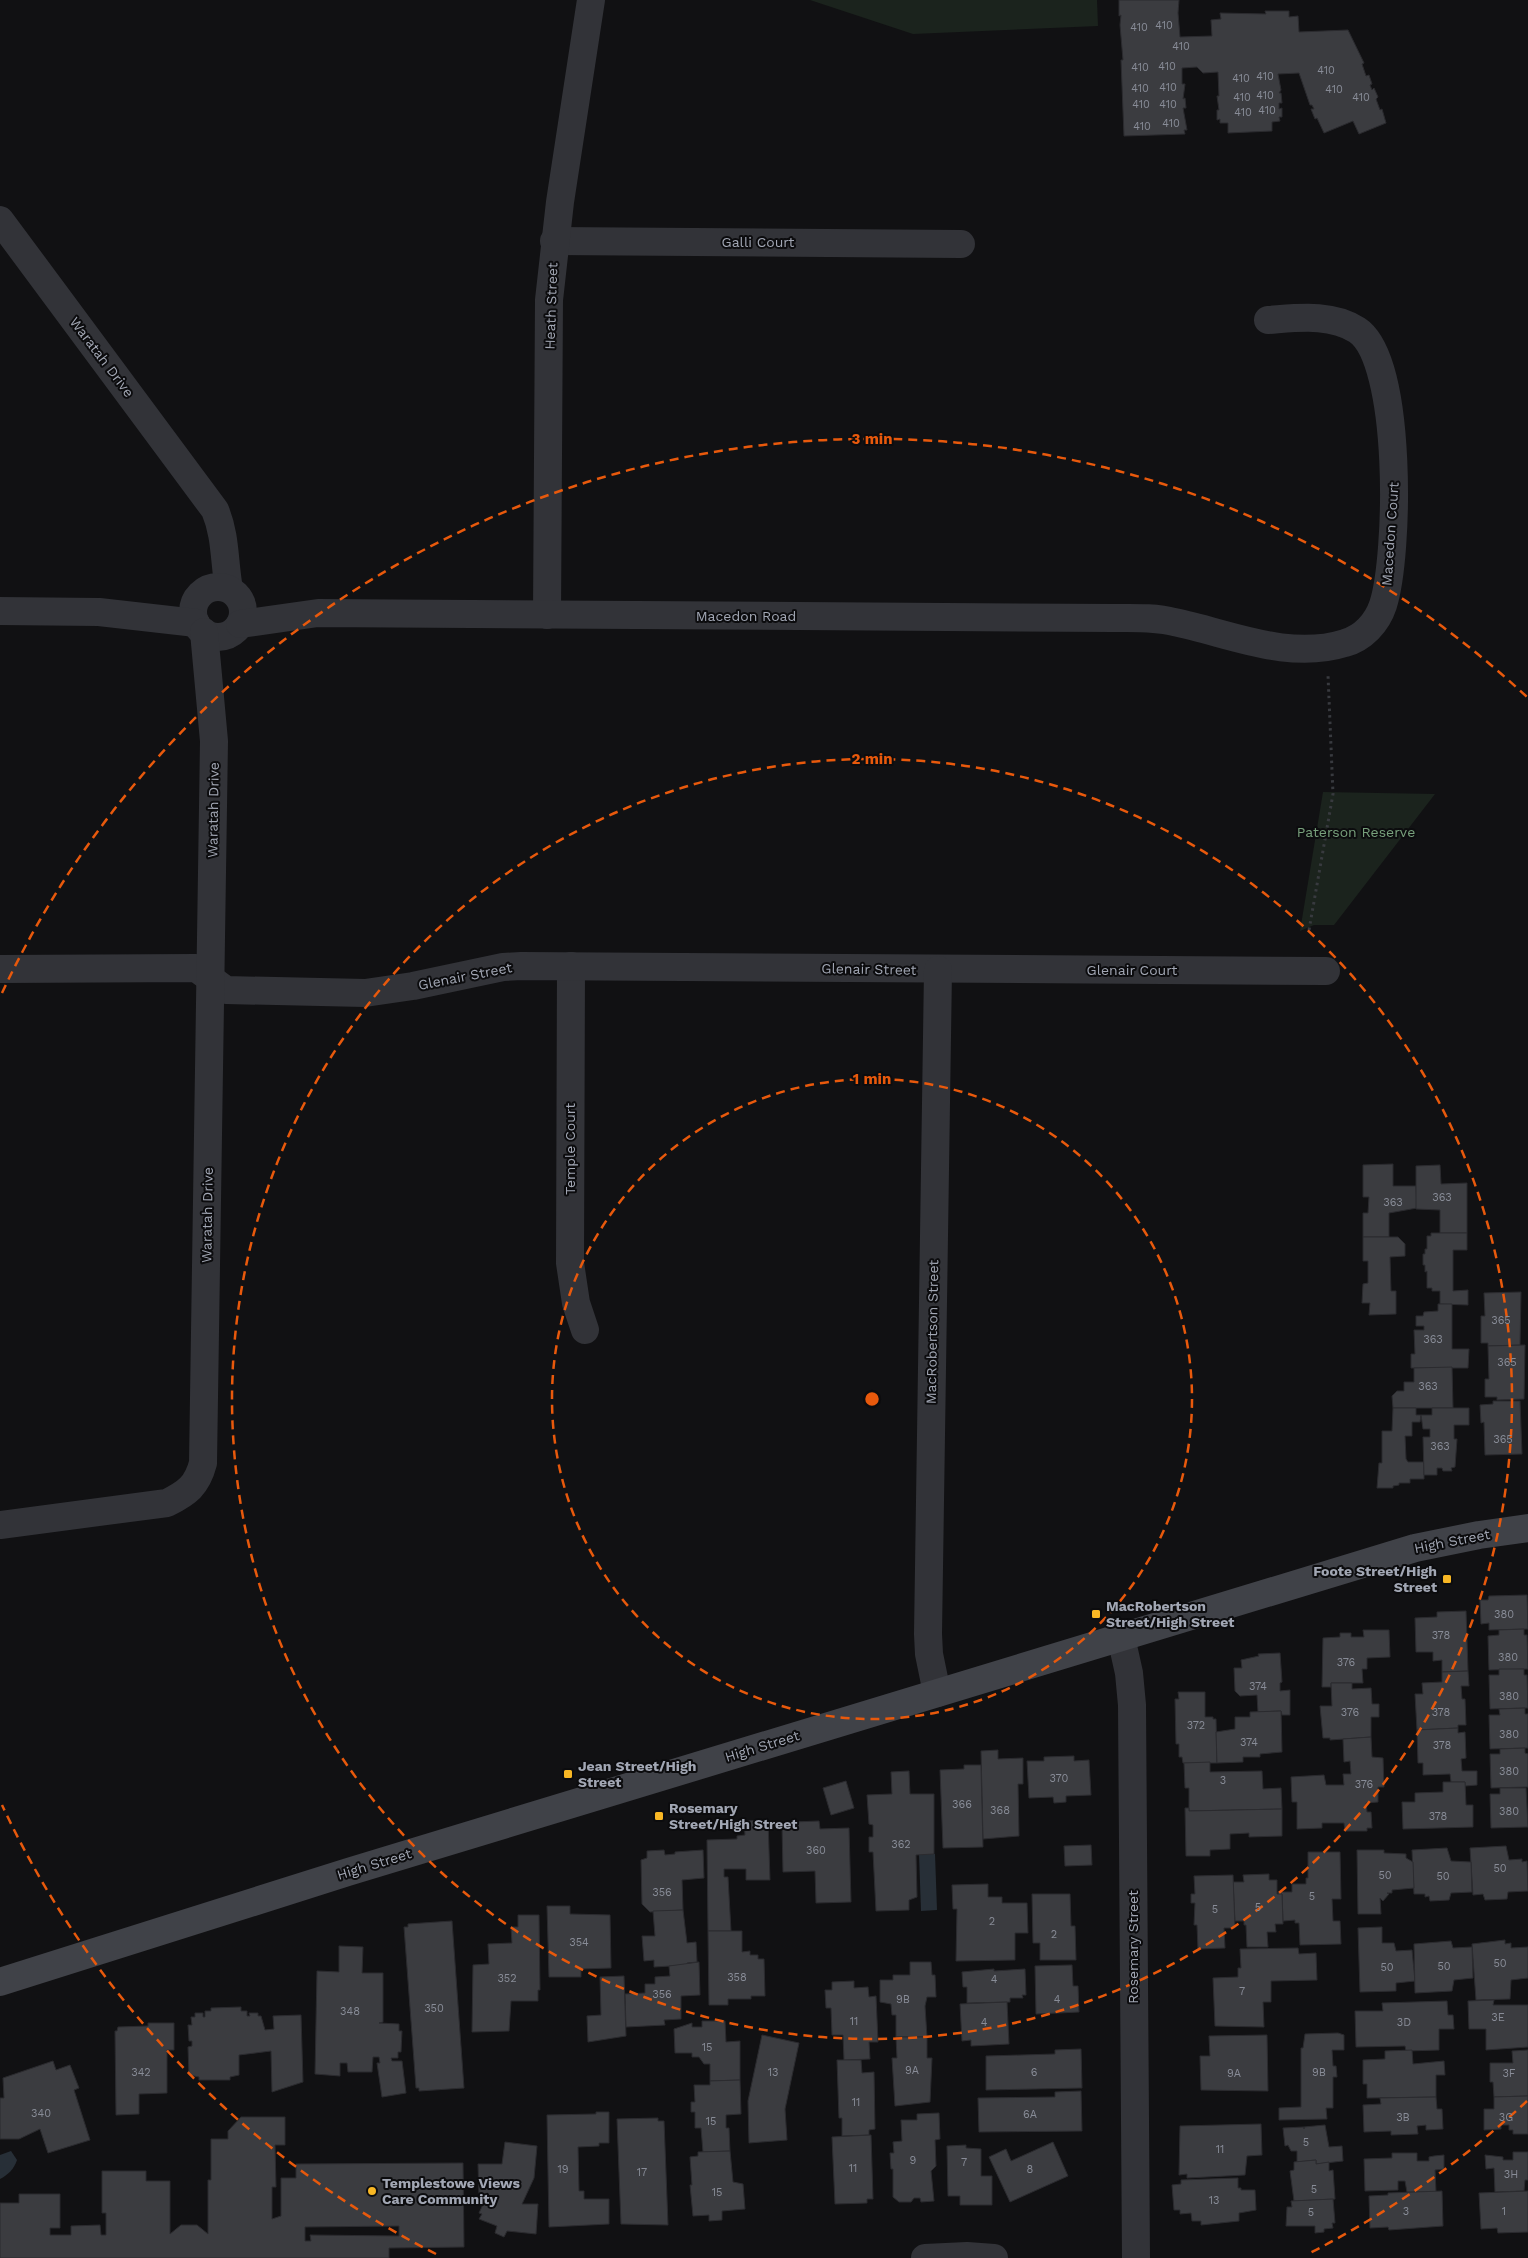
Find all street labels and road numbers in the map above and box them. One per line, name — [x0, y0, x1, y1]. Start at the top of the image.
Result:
street label: Galli Court — [722, 234, 795, 250]
street label: Heath Street — [541, 262, 561, 350]
street label: Waratah Drive — [67, 314, 137, 400]
street label: Macedon Court — [1378, 481, 1402, 587]
street label: Macedon Road — [696, 608, 796, 624]
street label: Waratah Drive — [204, 762, 222, 858]
street label: Glenair Street — [417, 959, 513, 993]
street label: Glenair Street — [821, 960, 917, 978]
street label: Glenair Court — [1087, 962, 1178, 978]
street label: Temple Court — [562, 1103, 578, 1195]
street label: Waratah Drive — [198, 1167, 216, 1263]
street label: MacRobertson Street — [923, 1260, 941, 1404]
street label: High Street — [1413, 1526, 1491, 1556]
street label: High Street — [723, 1727, 801, 1765]
street label: High Street — [335, 1845, 413, 1883]
street label: Rosemary Street — [1125, 1890, 1141, 2004]

